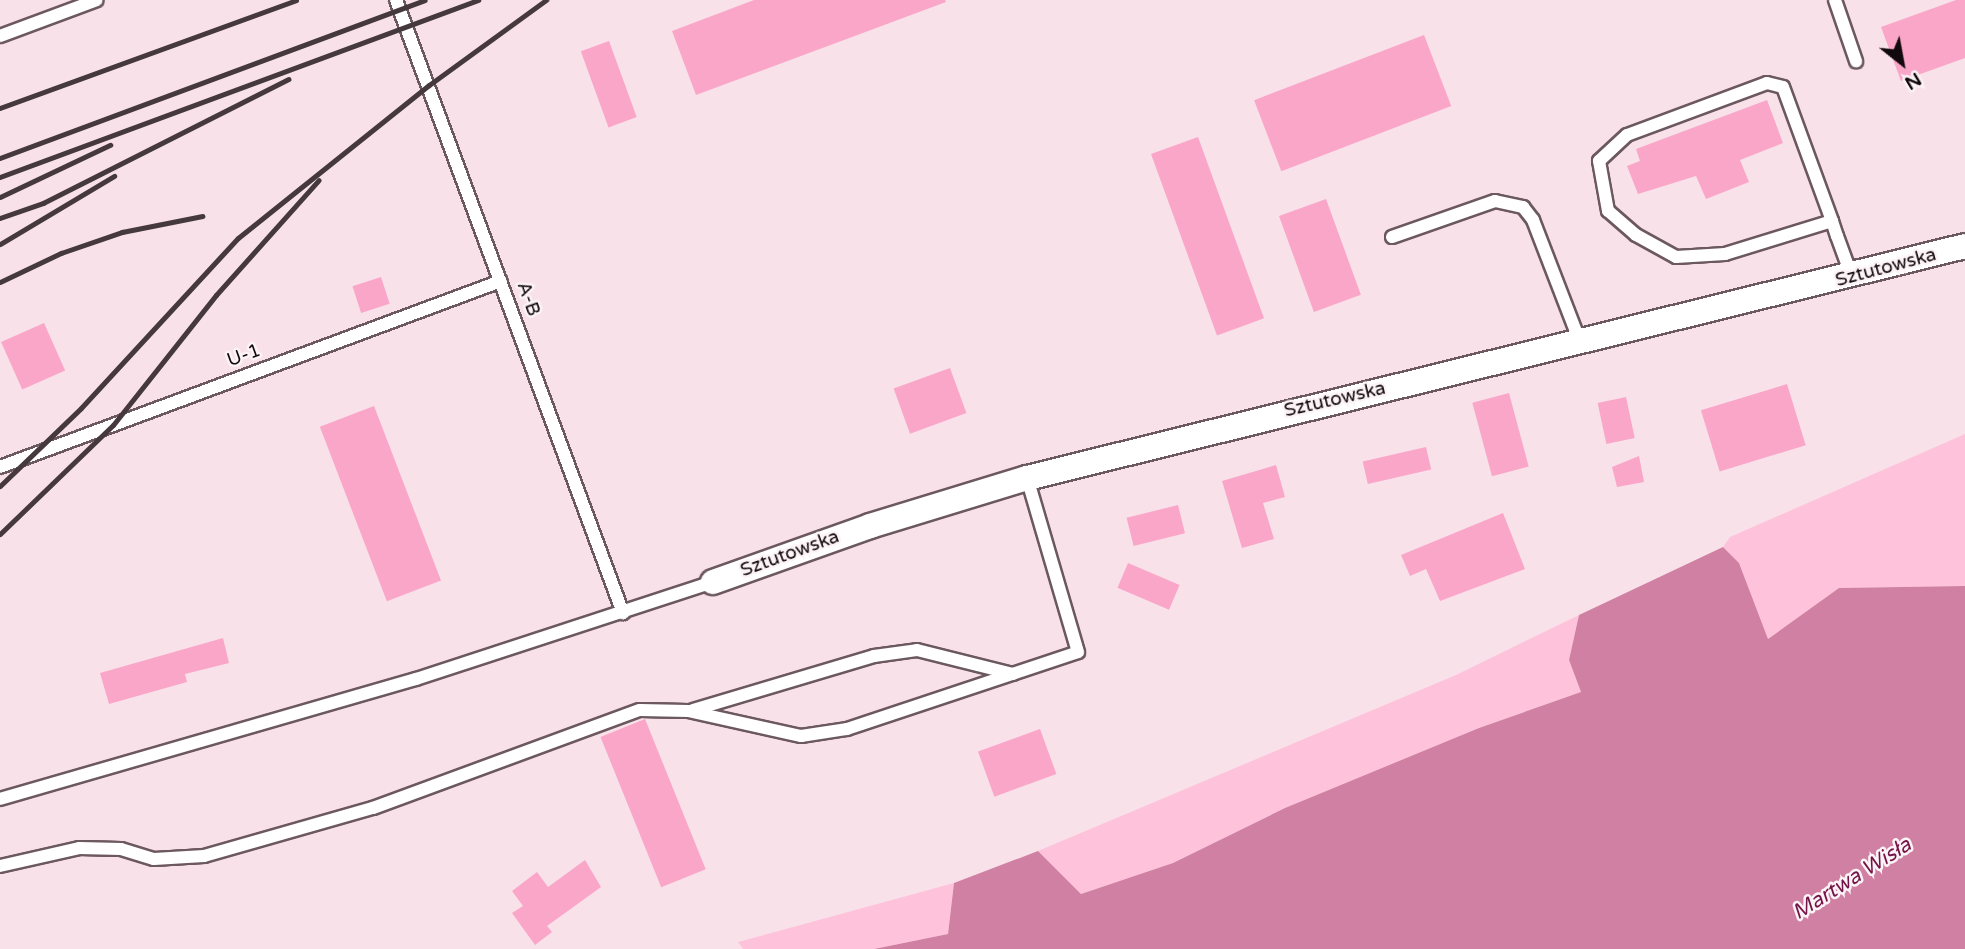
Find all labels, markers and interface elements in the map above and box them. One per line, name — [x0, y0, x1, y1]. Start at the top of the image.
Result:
north arrow — [1867, 28, 1937, 98]
text: N — [1901, 68, 1925, 94]
street label: Sztutowska — [1833, 244, 1939, 292]
street label: A-B — [511, 279, 545, 319]
street label: U-1 — [224, 339, 264, 373]
street label: Sztutowska — [1282, 377, 1388, 423]
street label: Sztutowska — [737, 526, 843, 582]
water label: Martwa Wisła — [1788, 832, 1916, 926]

